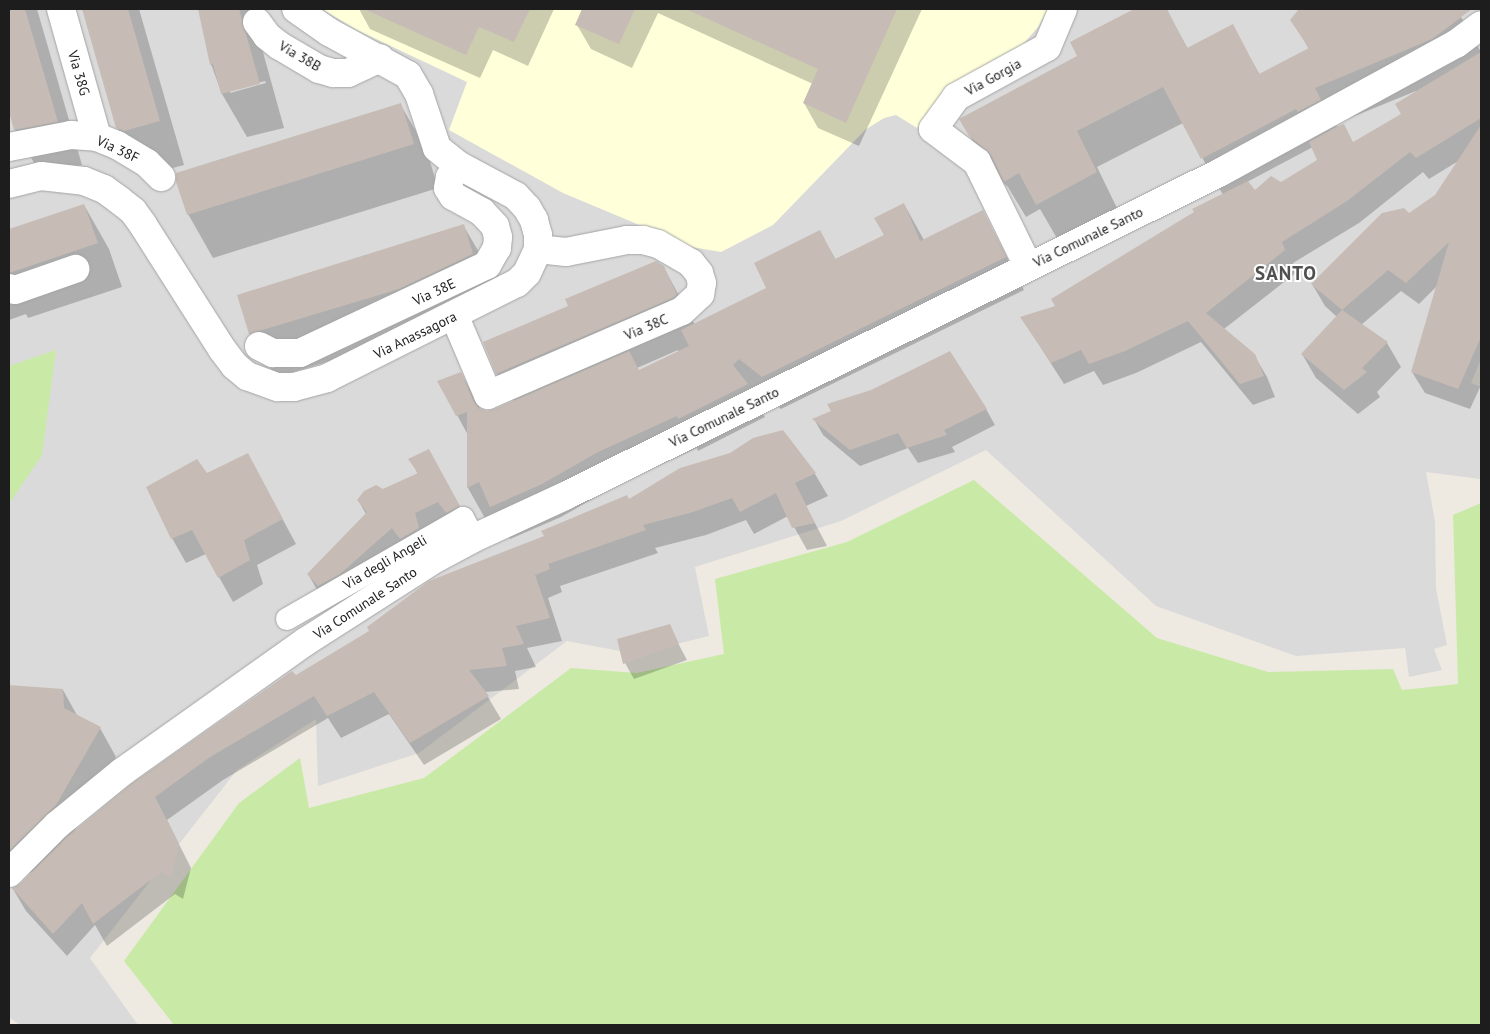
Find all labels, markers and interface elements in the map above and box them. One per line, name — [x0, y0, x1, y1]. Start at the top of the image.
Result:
street label: Via 38B — [276, 37, 324, 75]
street label: Via 38G — [65, 48, 93, 98]
street label: Via Gorgia — [962, 55, 1024, 99]
street label: Via 38F — [94, 132, 142, 166]
street label: Via Comunale Santo — [1030, 203, 1146, 271]
district label: SANTO — [1254, 263, 1318, 285]
street label: Via 38E — [410, 275, 458, 309]
street label: Via Anassagora — [371, 308, 459, 362]
street label: Via 38C — [622, 310, 670, 344]
street label: Via Comunale Santo — [666, 383, 782, 451]
street label: Via degli Angeli — [340, 531, 430, 593]
street label: Via Comunale Santo — [310, 563, 420, 643]

